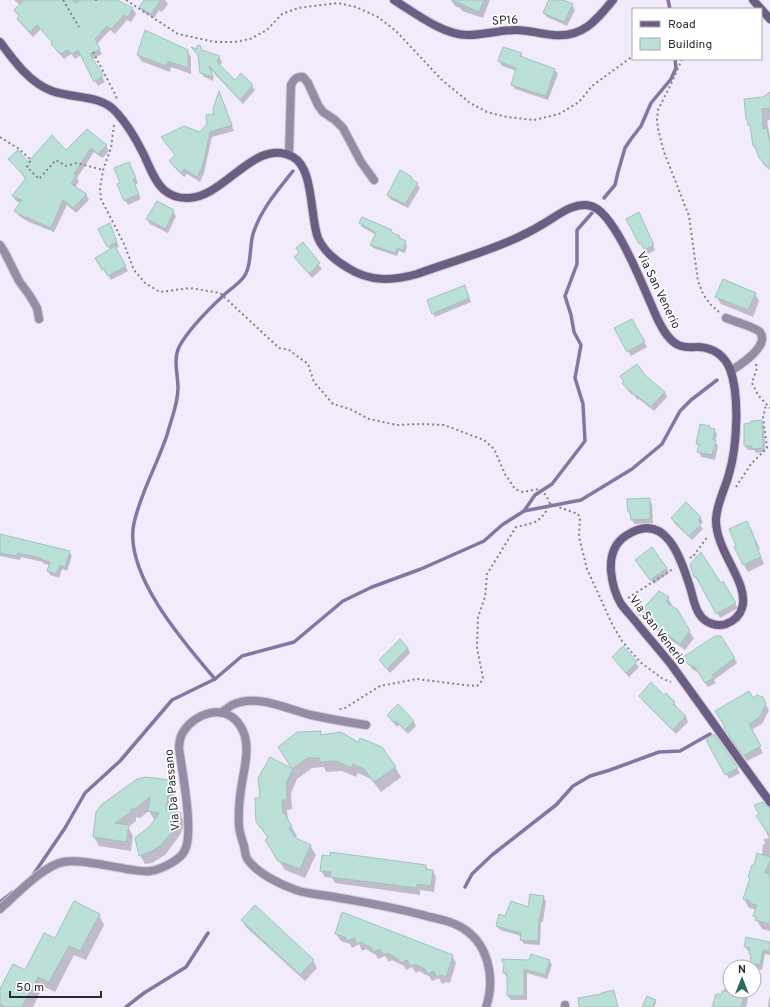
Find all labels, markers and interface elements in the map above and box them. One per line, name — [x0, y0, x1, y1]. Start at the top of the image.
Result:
legend — [632, 8, 762, 60]
street label: SP16 — [491, 12, 519, 30]
text: Road — [668, 17, 696, 33]
text: Building — [668, 37, 712, 53]
street label: Via San Venerio — [633, 249, 684, 332]
street label: Via San Venerio — [625, 593, 690, 669]
street label: Via Da Passano — [161, 748, 185, 831]
north arrow — [722, 959, 762, 999]
text: N — [738, 963, 746, 977]
scale bar — [10, 973, 101, 999]
text: 50 m — [16, 980, 44, 996]

